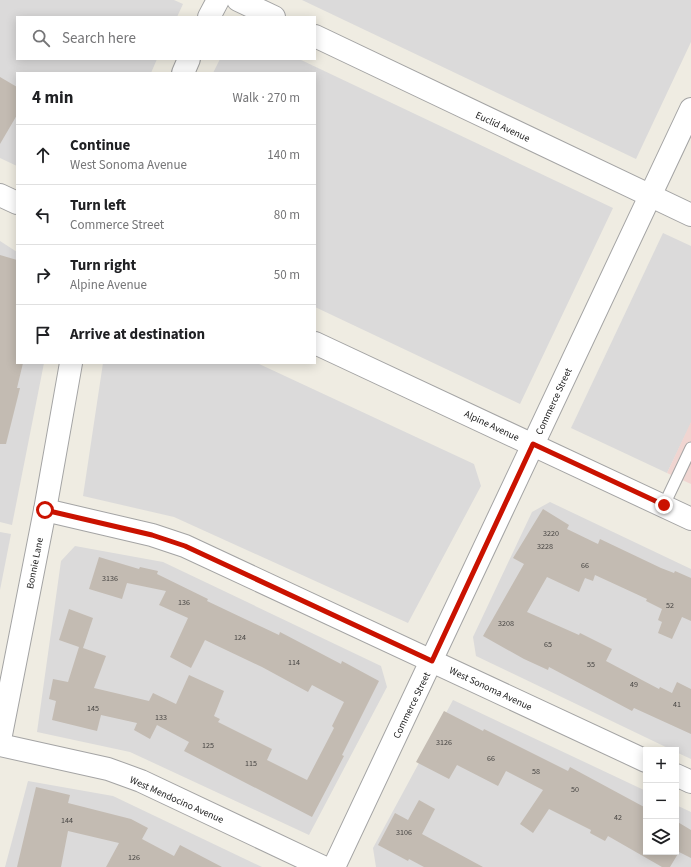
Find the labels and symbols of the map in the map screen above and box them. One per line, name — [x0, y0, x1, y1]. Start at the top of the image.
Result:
street label: Euclid Avenue — [473, 108, 532, 146]
street label: Commerce Street — [532, 365, 576, 437]
street label: Alpine Avenue — [462, 407, 521, 445]
route end — [655, 496, 673, 514]
route start — [36, 501, 54, 519]
house number: 3220 — [543, 528, 559, 539]
street label: Bonnie Lane — [23, 536, 47, 590]
house number: 3228 — [537, 541, 553, 552]
house number: 66 — [581, 560, 589, 571]
house number: 3136 — [102, 573, 118, 584]
house number: 136 — [178, 597, 190, 608]
house number: 52 — [666, 600, 674, 611]
house number: 3208 — [498, 618, 514, 629]
house number: 124 — [234, 632, 246, 643]
house number: 65 — [544, 639, 552, 650]
house number: 114 — [288, 657, 300, 668]
house number: 55 — [587, 659, 595, 670]
street label: West Sonoma Avenue — [447, 664, 534, 714]
street label: Commerce Street — [390, 669, 434, 741]
house number: 49 — [630, 679, 638, 690]
house number: 41 — [673, 699, 681, 710]
house number: 145 — [87, 703, 99, 714]
house number: 133 — [155, 712, 167, 723]
house number: 3126 — [436, 737, 452, 748]
house number: 125 — [202, 740, 214, 751]
house number: 66 — [487, 753, 495, 764]
house number: 115 — [245, 758, 257, 769]
house number: 58 — [532, 766, 540, 777]
street label: West Mendocino Avenue — [127, 773, 226, 827]
house number: 50 — [571, 784, 579, 795]
house number: 42 — [614, 812, 622, 823]
house number: 144 — [61, 815, 73, 826]
house number: 3106 — [396, 827, 412, 838]
house number: 126 — [128, 852, 140, 863]

